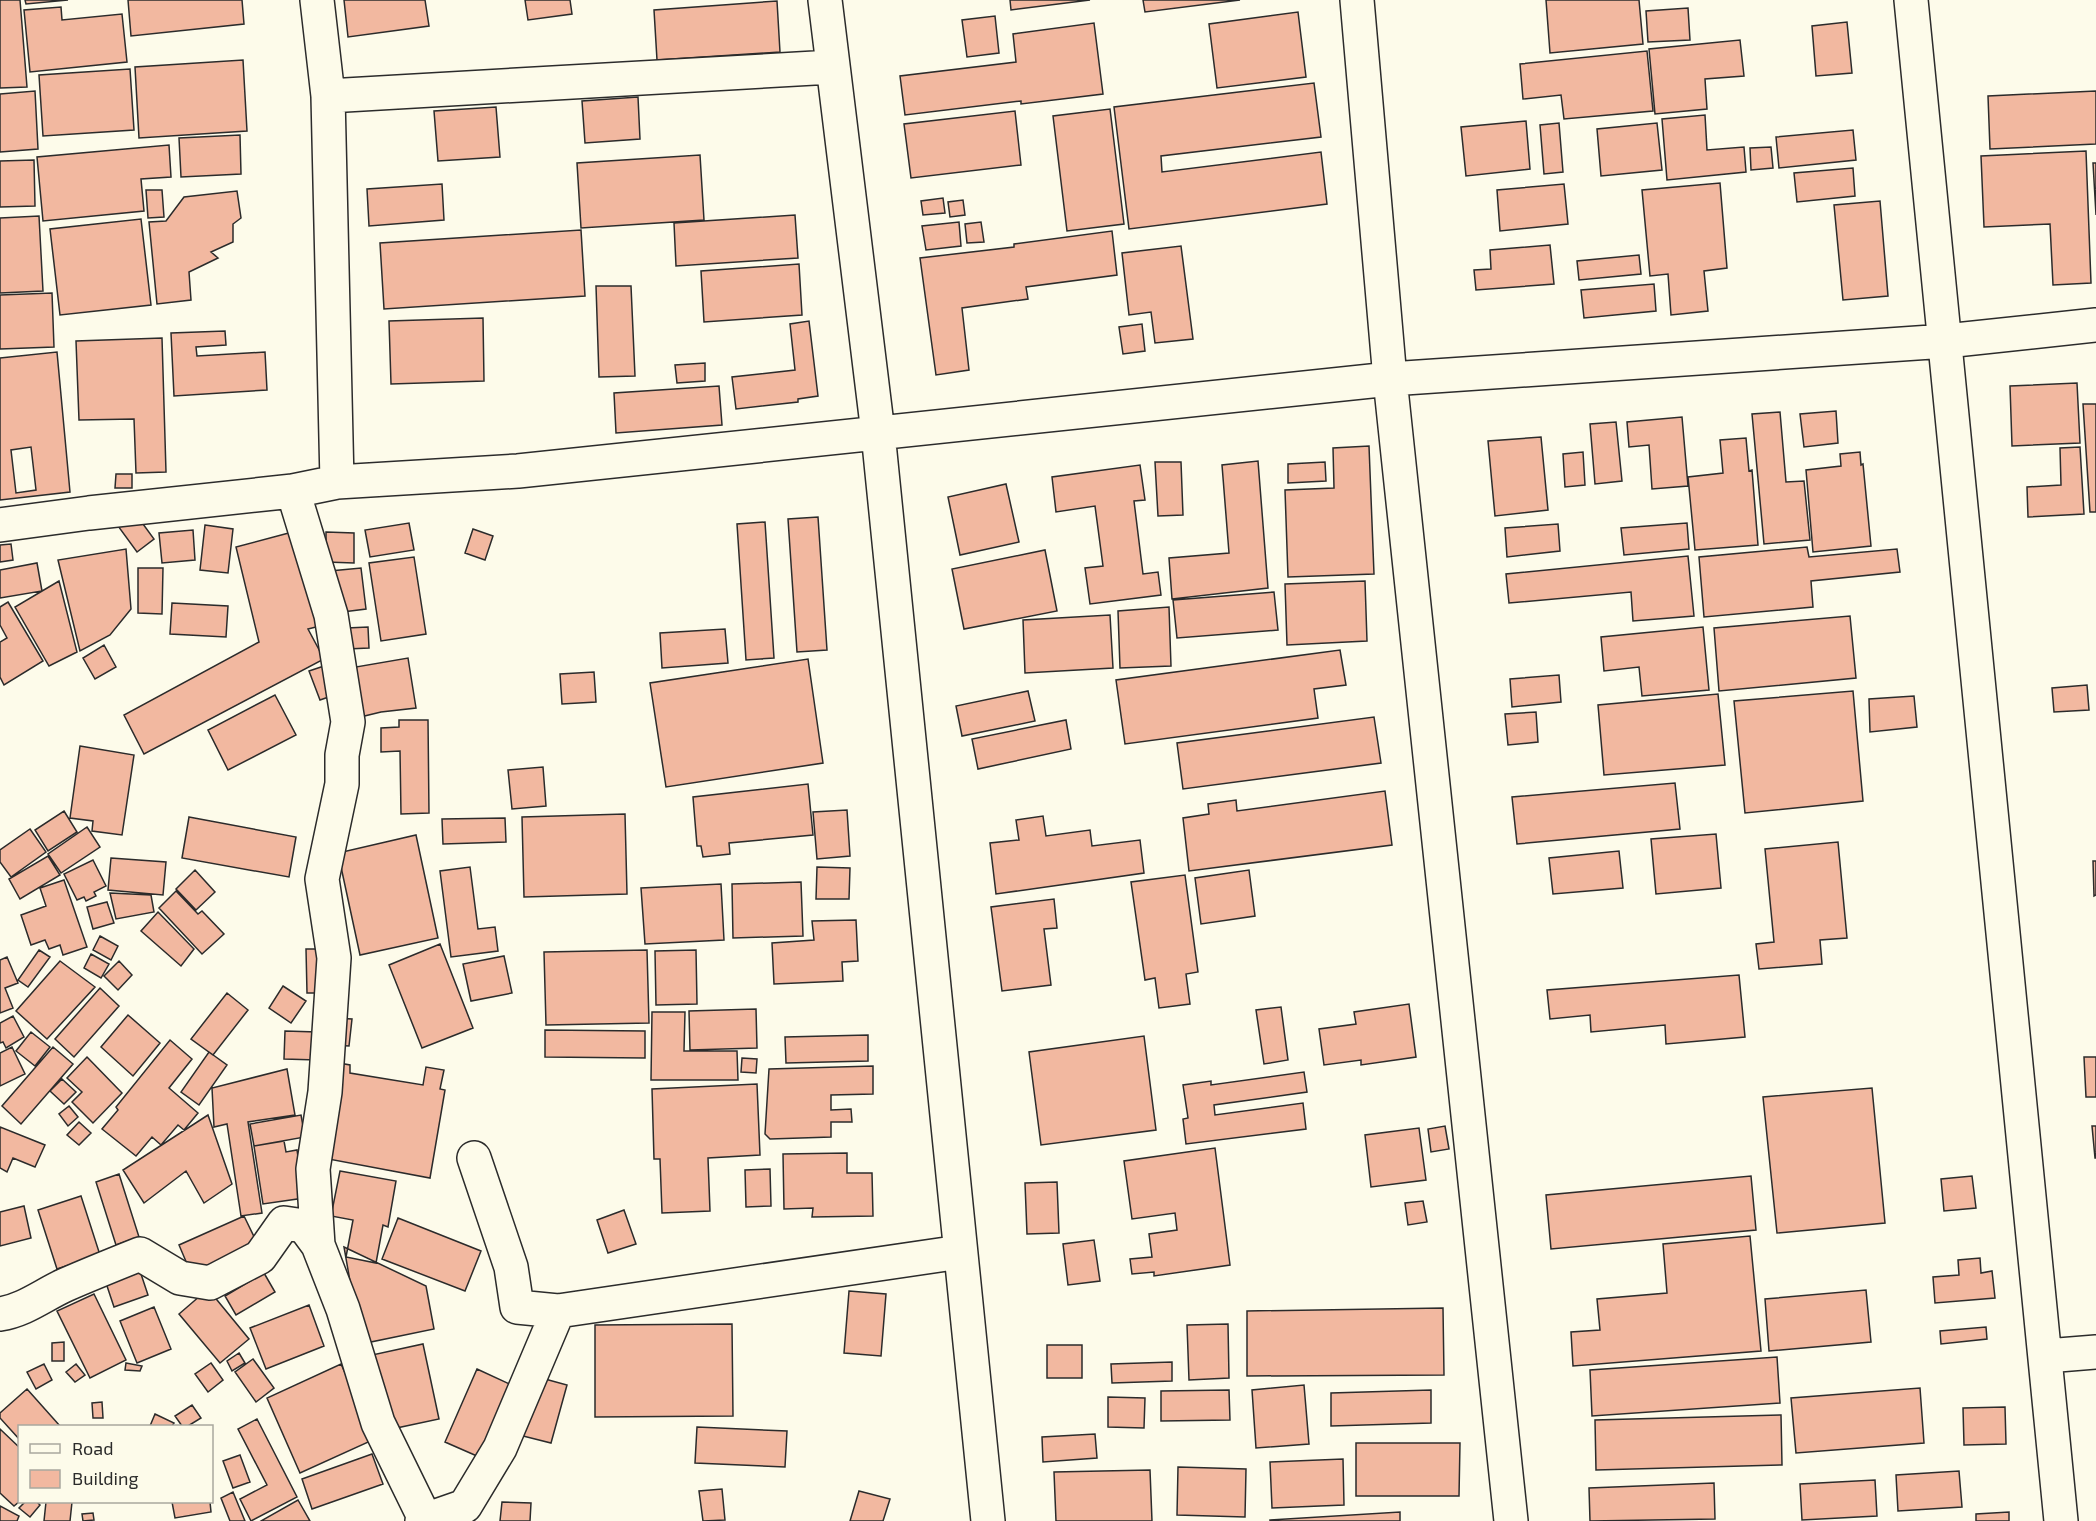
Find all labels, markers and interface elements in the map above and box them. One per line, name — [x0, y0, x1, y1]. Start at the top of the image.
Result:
legend — [18, 1425, 213, 1503]
text: Road — [72, 1437, 113, 1459]
text: Building — [72, 1467, 139, 1489]

